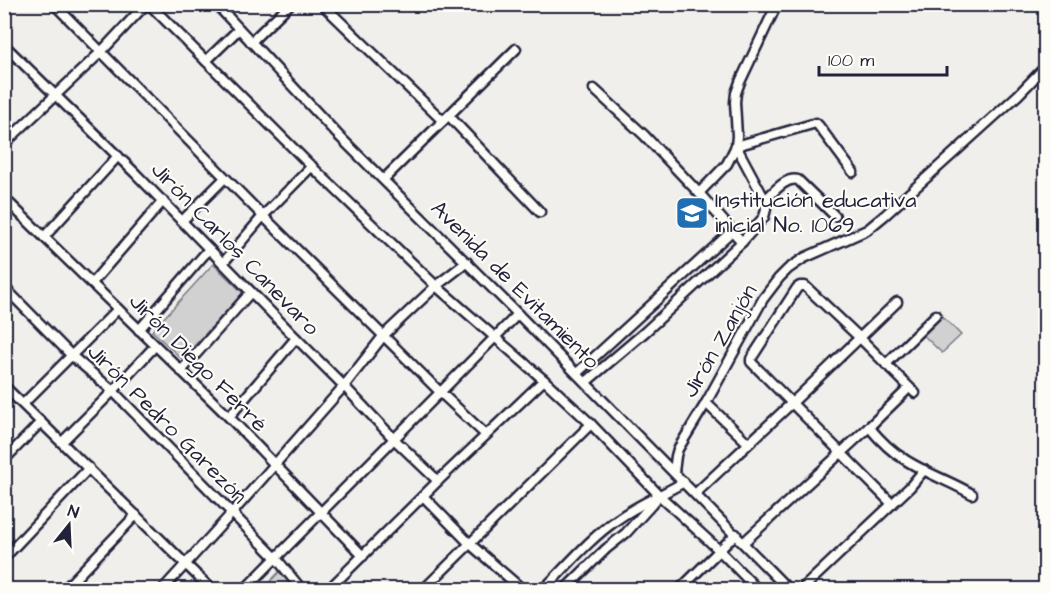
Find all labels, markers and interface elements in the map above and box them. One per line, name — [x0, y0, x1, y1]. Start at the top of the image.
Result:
scale bar — [819, 39, 946, 77]
text: 100 m — [828, 48, 874, 73]
street label: Jirón Carlos Canevaro — [144, 155, 327, 343]
place label: Institución educativa inicial No. 1069 — [715, 185, 916, 241]
street label: Avenida de Evitamiento — [424, 194, 607, 377]
school or university icon: Institución educativa inicial No. 1069 — [674, 195, 710, 231]
street label: Jirón Zanjón — [675, 279, 765, 403]
street label: Jirón Diego Ferré — [121, 287, 274, 440]
street label: Jirón Pedro Garezón — [80, 337, 254, 511]
north arrow — [39, 495, 99, 555]
text: N — [65, 500, 81, 524]

